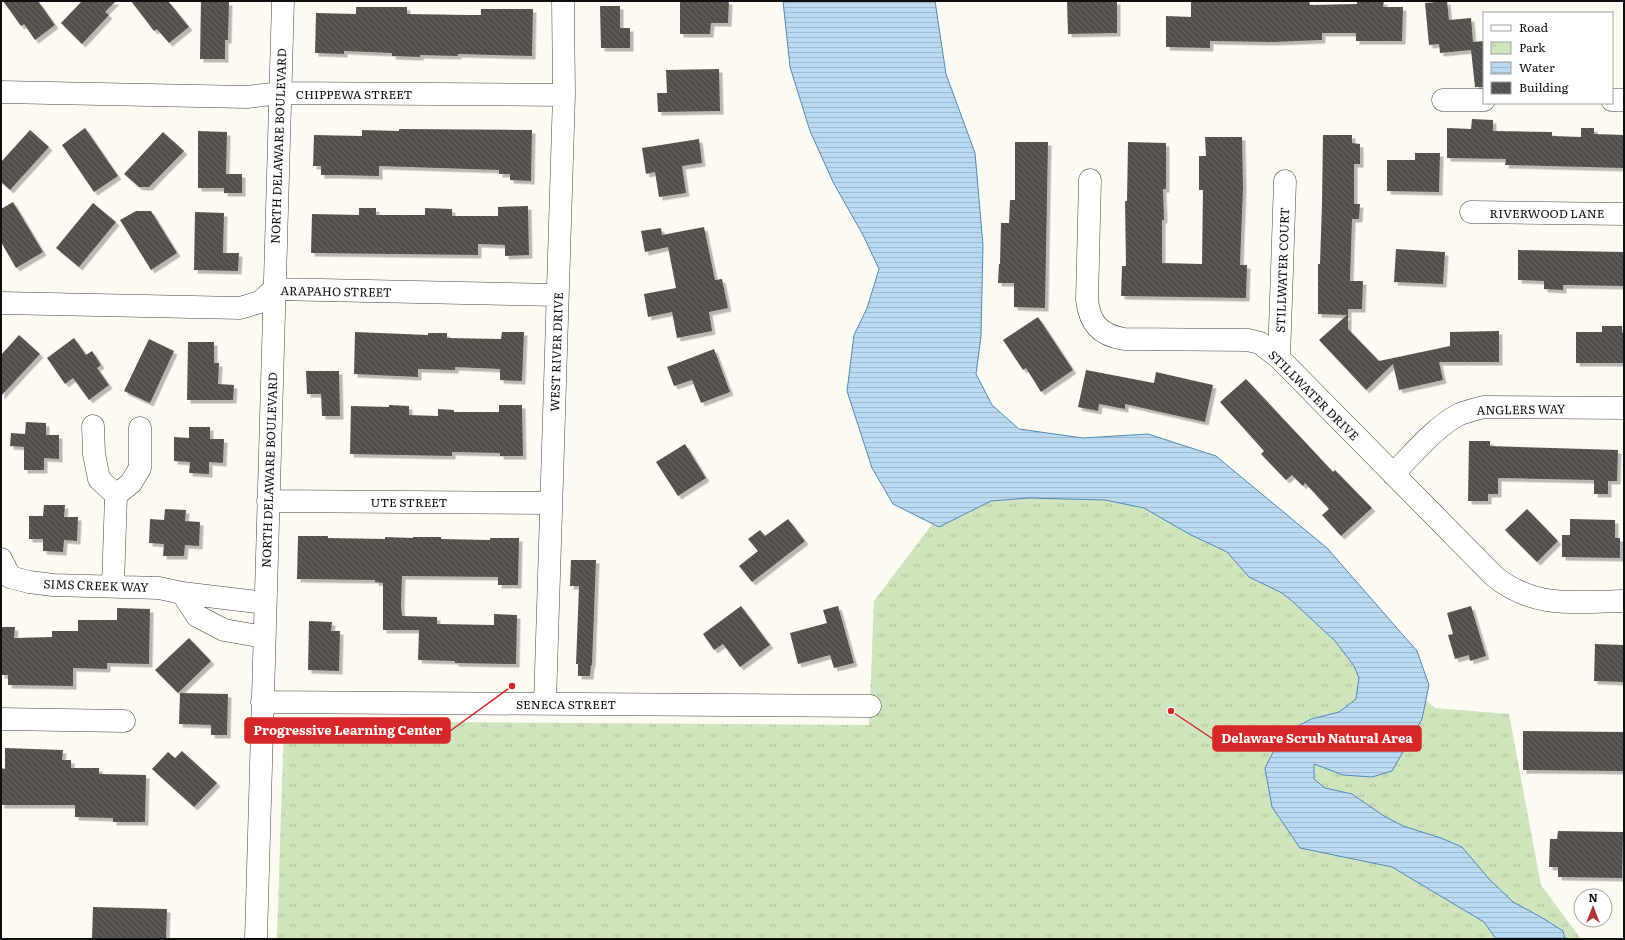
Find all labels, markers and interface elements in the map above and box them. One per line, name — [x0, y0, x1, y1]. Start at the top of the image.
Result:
legend — [1483, 12, 1613, 104]
text: Road — [1519, 18, 1549, 36]
text: Park — [1519, 38, 1546, 56]
street label: NORTH DELAWARE BOULEVARD — [266, 48, 290, 244]
text: Water — [1519, 58, 1555, 76]
text: Building — [1519, 78, 1569, 96]
street label: CHIPPEWA STREET — [296, 85, 413, 103]
street label: RIVERWOOD LANE — [1490, 204, 1605, 222]
street label: STILLWATER COURT — [1271, 207, 1293, 333]
street label: ARAPAHO STREET — [280, 281, 392, 301]
street label: WEST RIVER DRIVE — [545, 292, 567, 412]
street label: STILLWATER DRIVE — [1265, 346, 1363, 444]
street label: NORTH DELAWARE BOULEVARD — [257, 372, 281, 568]
street label: ANGLERS WAY — [1476, 399, 1566, 419]
street label: UTE STREET — [371, 493, 448, 511]
street label: SIMS CREEK WAY — [43, 574, 149, 596]
street label: SENECA STREET — [516, 695, 616, 713]
callout: Progressive Learning Center — [245, 718, 450, 743]
text: Progressive Learning Center — [254, 720, 442, 739]
callout: Delaware Scrub Natural Area — [1213, 726, 1421, 751]
text: Delaware Scrub Natural Area — [1221, 728, 1413, 747]
north arrow — [1573, 888, 1613, 928]
text: N — [1588, 889, 1598, 905]

